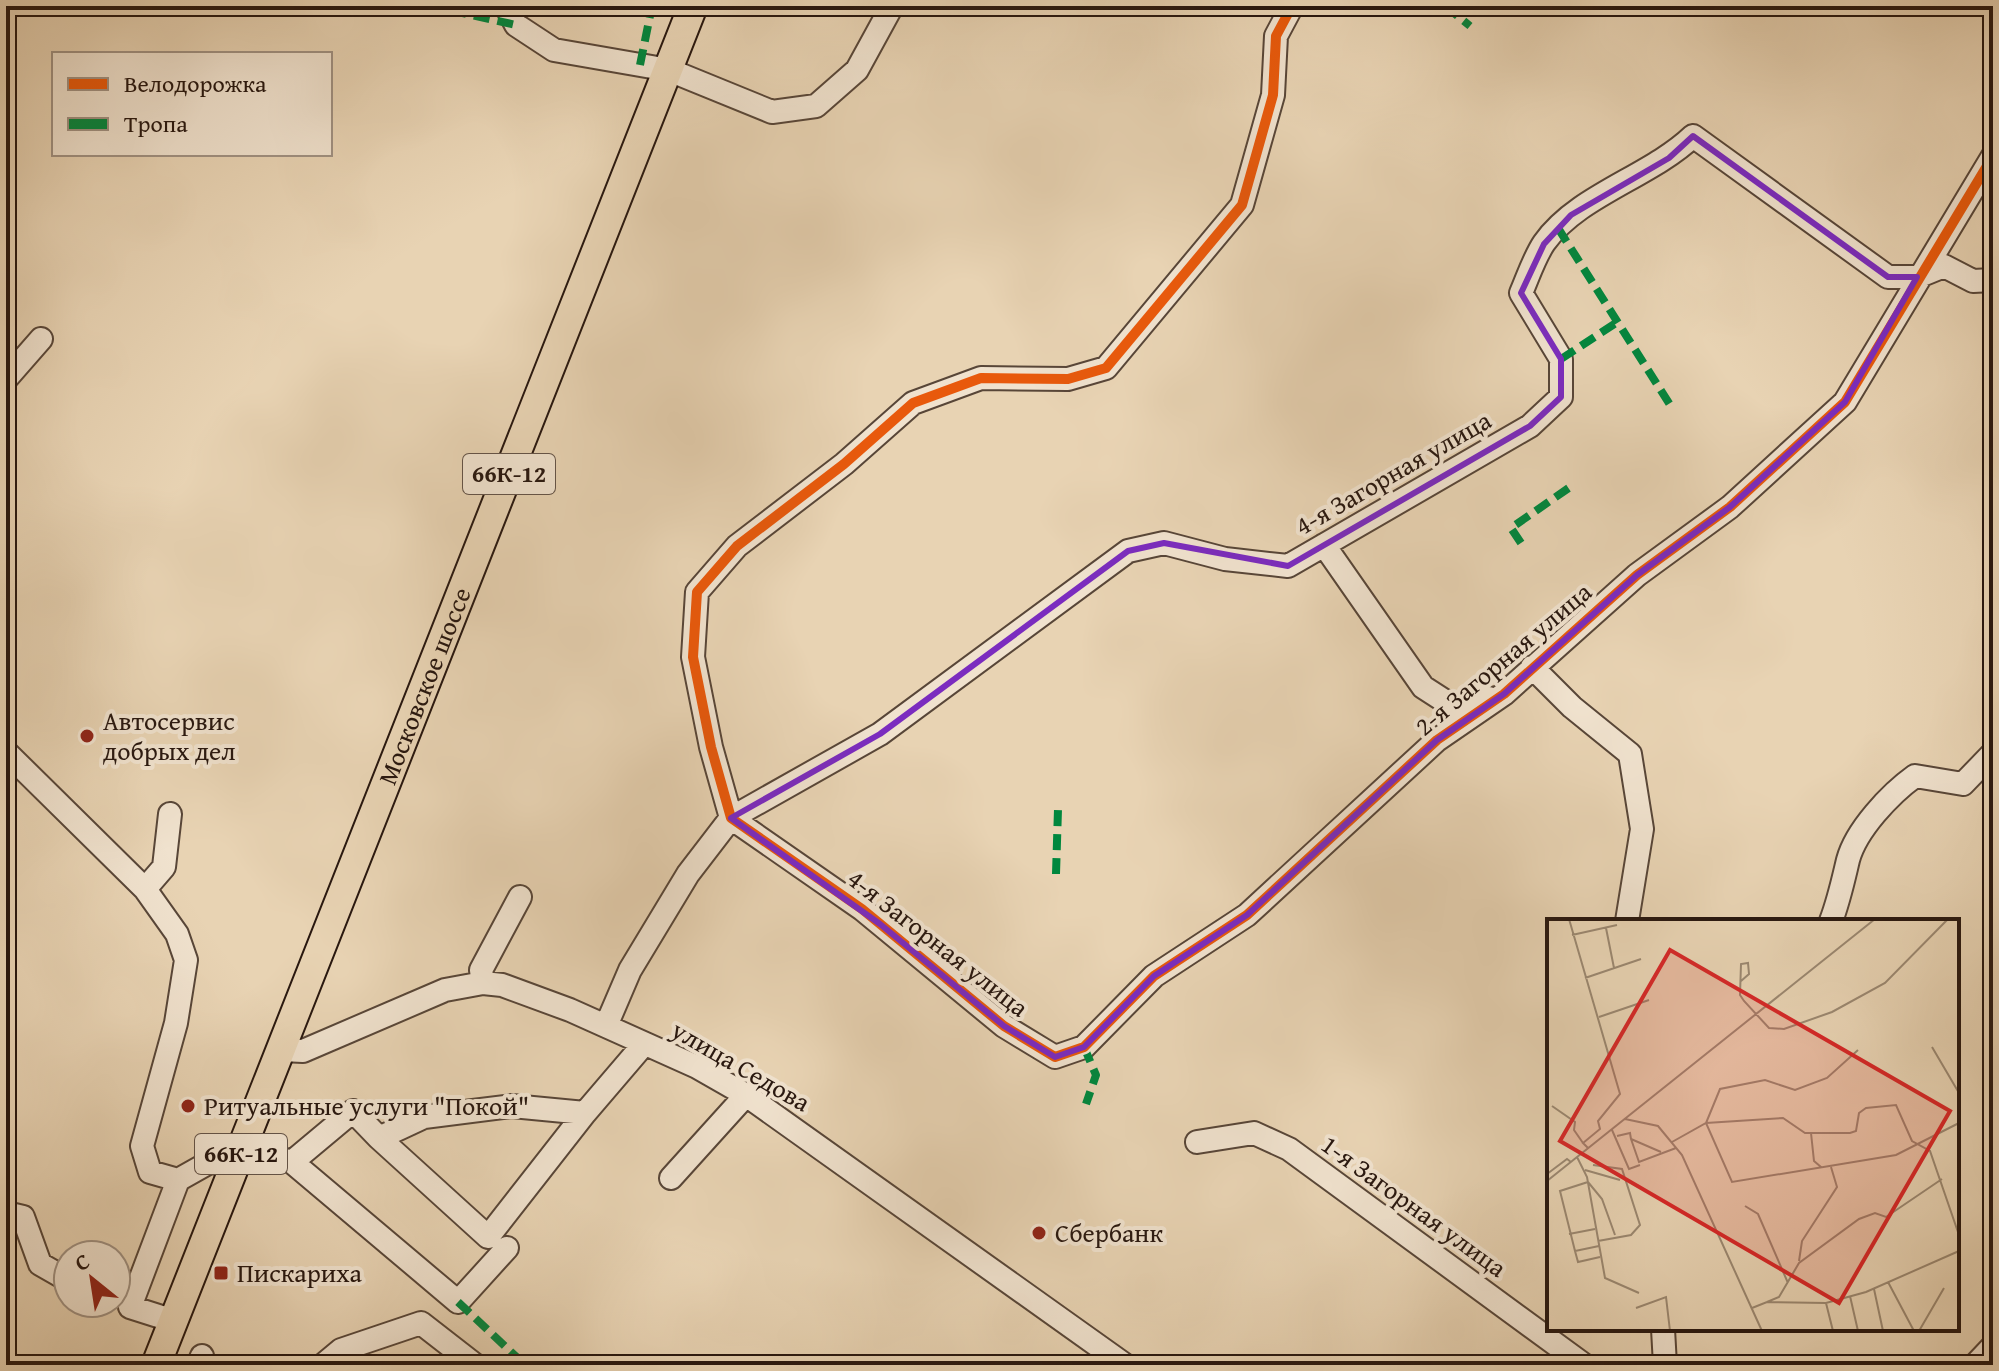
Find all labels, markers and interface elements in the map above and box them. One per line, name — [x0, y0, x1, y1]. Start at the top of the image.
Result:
legend — [52, 52, 332, 156]
text: Велодорожка — [124, 66, 267, 101]
text: Тропа — [124, 106, 188, 141]
street label: 4-я Загорная улица — [1287, 400, 1499, 545]
road number: 66К-12 — [463, 454, 555, 494]
street label: 2-я Загорная улица — [1406, 572, 1600, 745]
street label: Московское шоссе — [367, 581, 480, 790]
place label: Автосервис добрых дел — [103, 701, 236, 770]
marker: Автосервис добрых дел — [78, 727, 96, 745]
street label: 4-я Загорная улица — [839, 859, 1038, 1026]
inset map — [1547, 919, 1959, 1331]
street label: улица Седова — [664, 1010, 819, 1121]
place label: Ритуальные услуги "Покой" — [204, 1086, 529, 1125]
marker: Ритуальные услуги "Покой" — [179, 1097, 197, 1115]
street label: 1-я Загорная улица — [1313, 1125, 1516, 1287]
road number: 66К-12 — [195, 1134, 287, 1174]
place label: Сбербанк — [1055, 1213, 1163, 1252]
marker: Сбербанк — [1030, 1224, 1048, 1242]
north arrow — [52, 1239, 132, 1319]
text: С — [69, 1245, 95, 1279]
place label: Пискариха — [237, 1253, 362, 1292]
marker: Пискариха — [212, 1264, 230, 1282]

